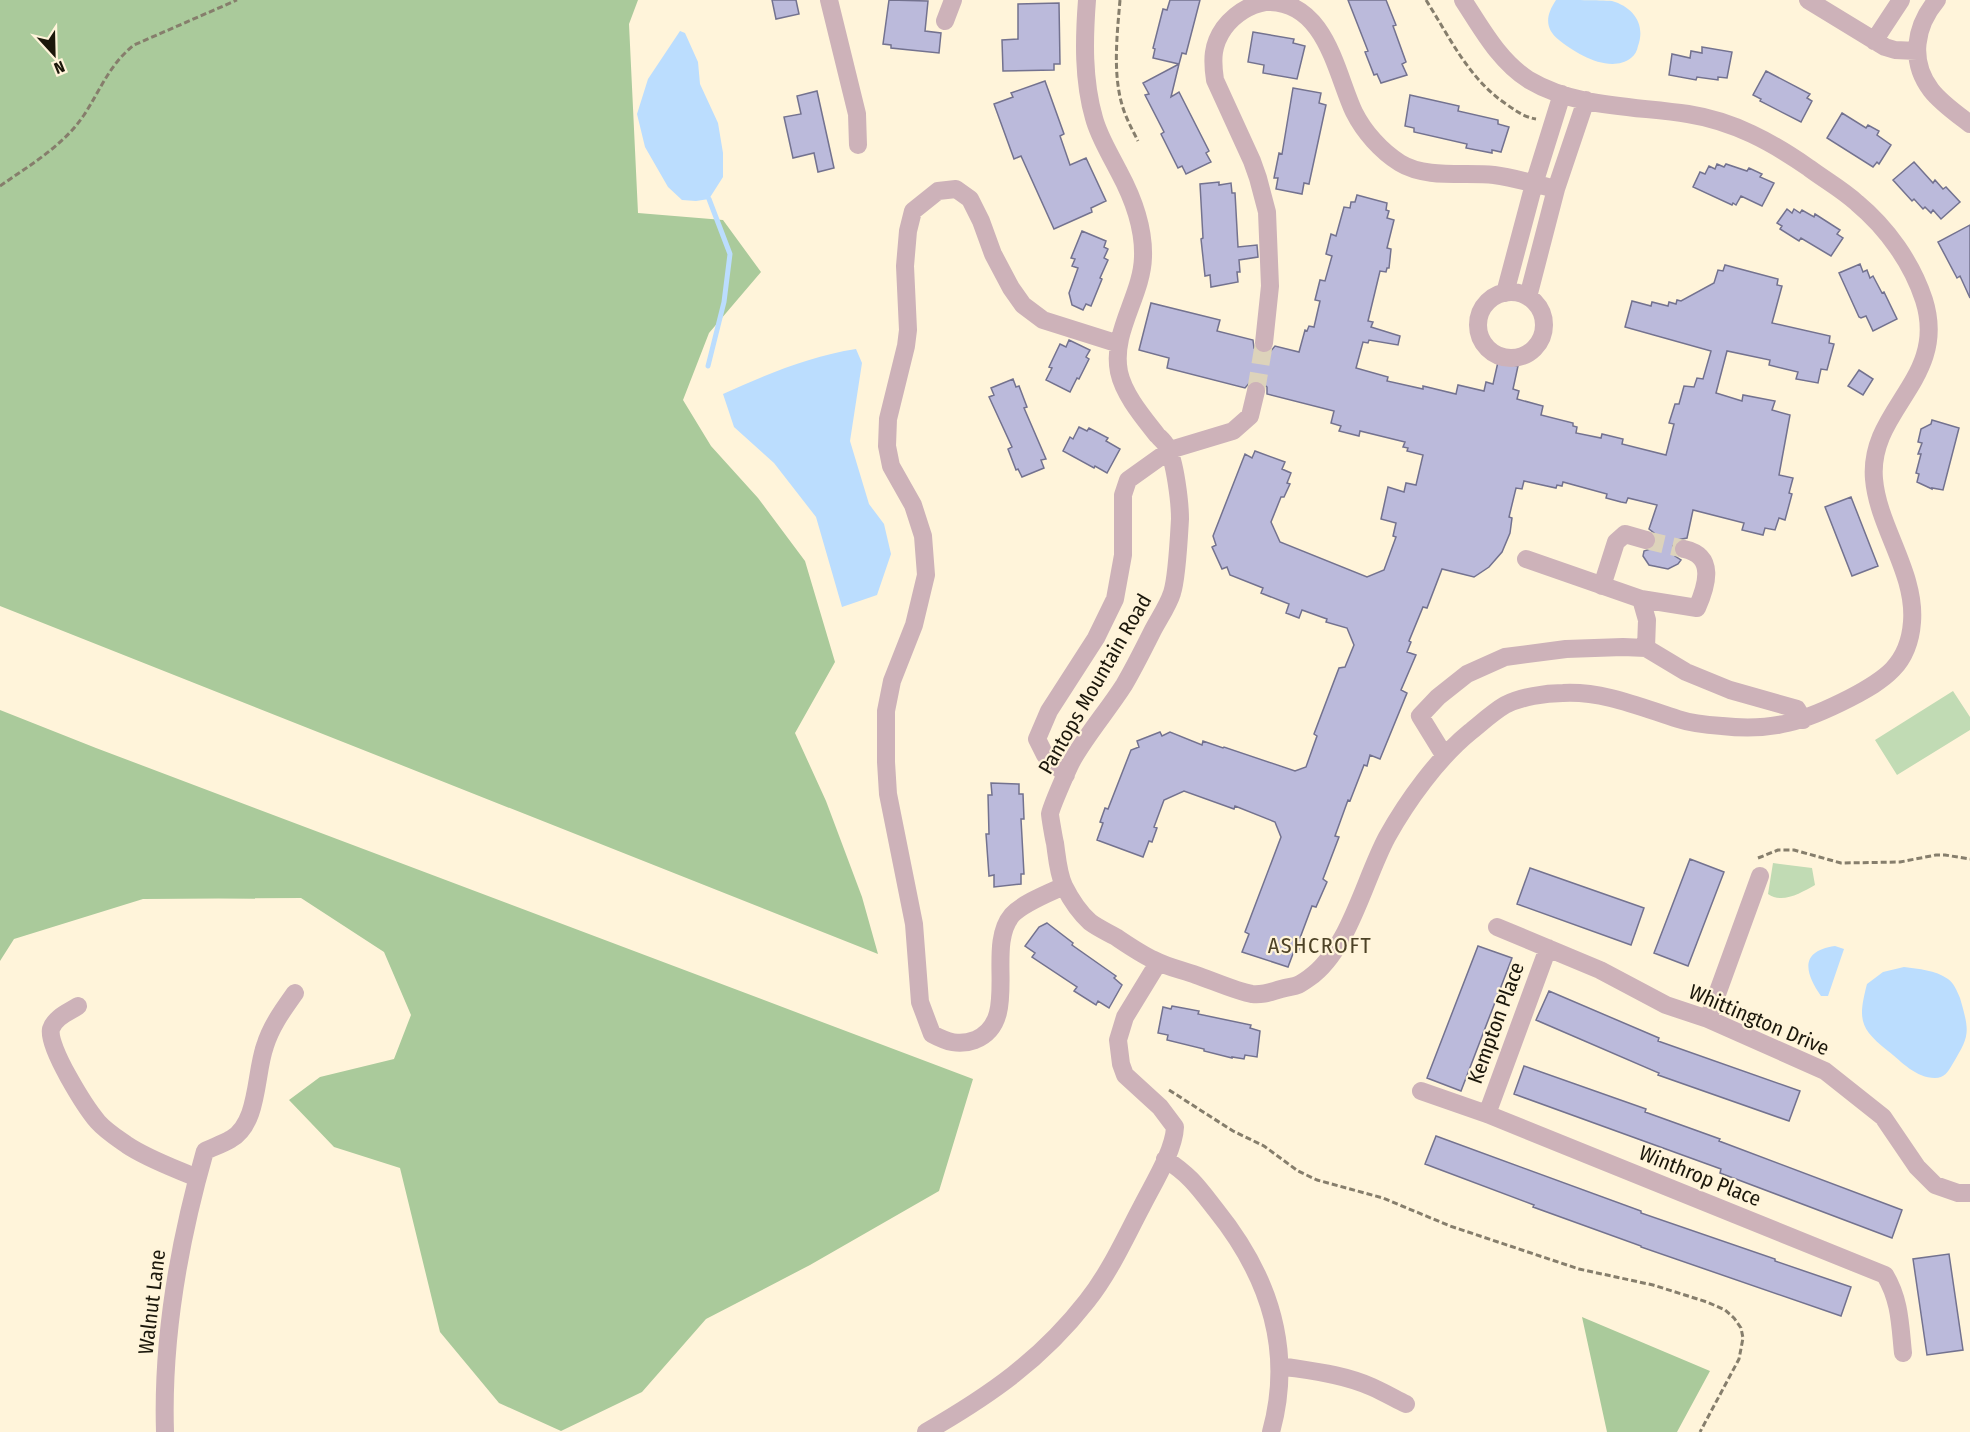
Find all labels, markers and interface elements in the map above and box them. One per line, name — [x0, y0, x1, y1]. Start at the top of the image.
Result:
north arrow — [24, 24, 84, 84]
text: N — [51, 57, 67, 78]
street label: Pantops Mountain Road — [1033, 589, 1157, 779]
district label: ASHCROFT — [1268, 932, 1372, 959]
street label: Kempton Place — [1462, 959, 1530, 1087]
street label: Whittington Drive — [1685, 979, 1833, 1061]
street label: Winthrop Place — [1635, 1140, 1765, 1212]
street label: Walnut Lane — [133, 1248, 171, 1356]

